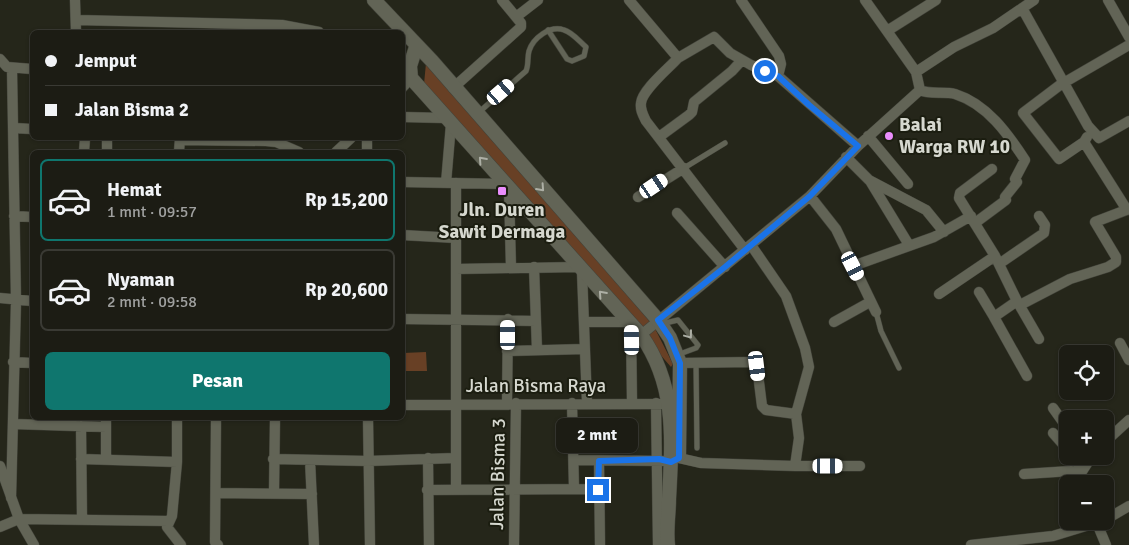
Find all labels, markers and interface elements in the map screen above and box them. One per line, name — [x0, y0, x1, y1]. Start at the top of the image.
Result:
text: Jemput — [75, 49, 137, 73]
route start — [754, 60, 776, 82]
car — [484, 76, 517, 108]
text: Jalan Bisma 2 — [75, 98, 189, 122]
place label: Balai Warga RW 10 — [899, 113, 1010, 159]
marker: Balai Warga RW 10 — [883, 130, 895, 142]
one-way arrow — [479, 156, 488, 165]
car — [637, 171, 670, 201]
icon: car — [47, 178, 92, 223]
text: Hemat — [107, 178, 162, 202]
one-way arrow — [535, 183, 544, 192]
marker: Jln. Duren Sawit Dermaga — [496, 185, 508, 197]
text: Rp 15,200 — [305, 188, 388, 212]
place label: Jln. Duren Sawit Dermaga — [439, 198, 565, 244]
text: 1 mnt · 09:57 — [107, 202, 197, 222]
car — [839, 249, 866, 283]
icon: car — [47, 268, 92, 313]
text: Nyaman — [107, 268, 175, 292]
text: Rp 20,600 — [305, 278, 388, 302]
one-way arrow — [599, 291, 608, 300]
text: 2 mnt · 09:58 — [107, 292, 197, 312]
car — [500, 320, 515, 350]
car — [624, 325, 639, 355]
one-way arrow — [683, 329, 693, 338]
map controls — [1059, 345, 1114, 530]
button: locate — [1059, 345, 1114, 400]
car — [747, 350, 766, 382]
button: Pesan — [45, 352, 390, 410]
street label: Jalan Bisma Raya — [466, 374, 606, 398]
button: + — [1059, 410, 1114, 465]
street label: Jalan Bisma 3 — [485, 418, 511, 530]
callout: 2 mnt — [557, 418, 639, 452]
text: 2 mnt — [577, 425, 617, 445]
car — [813, 459, 843, 474]
button: − — [1059, 475, 1114, 530]
route end — [587, 479, 609, 501]

